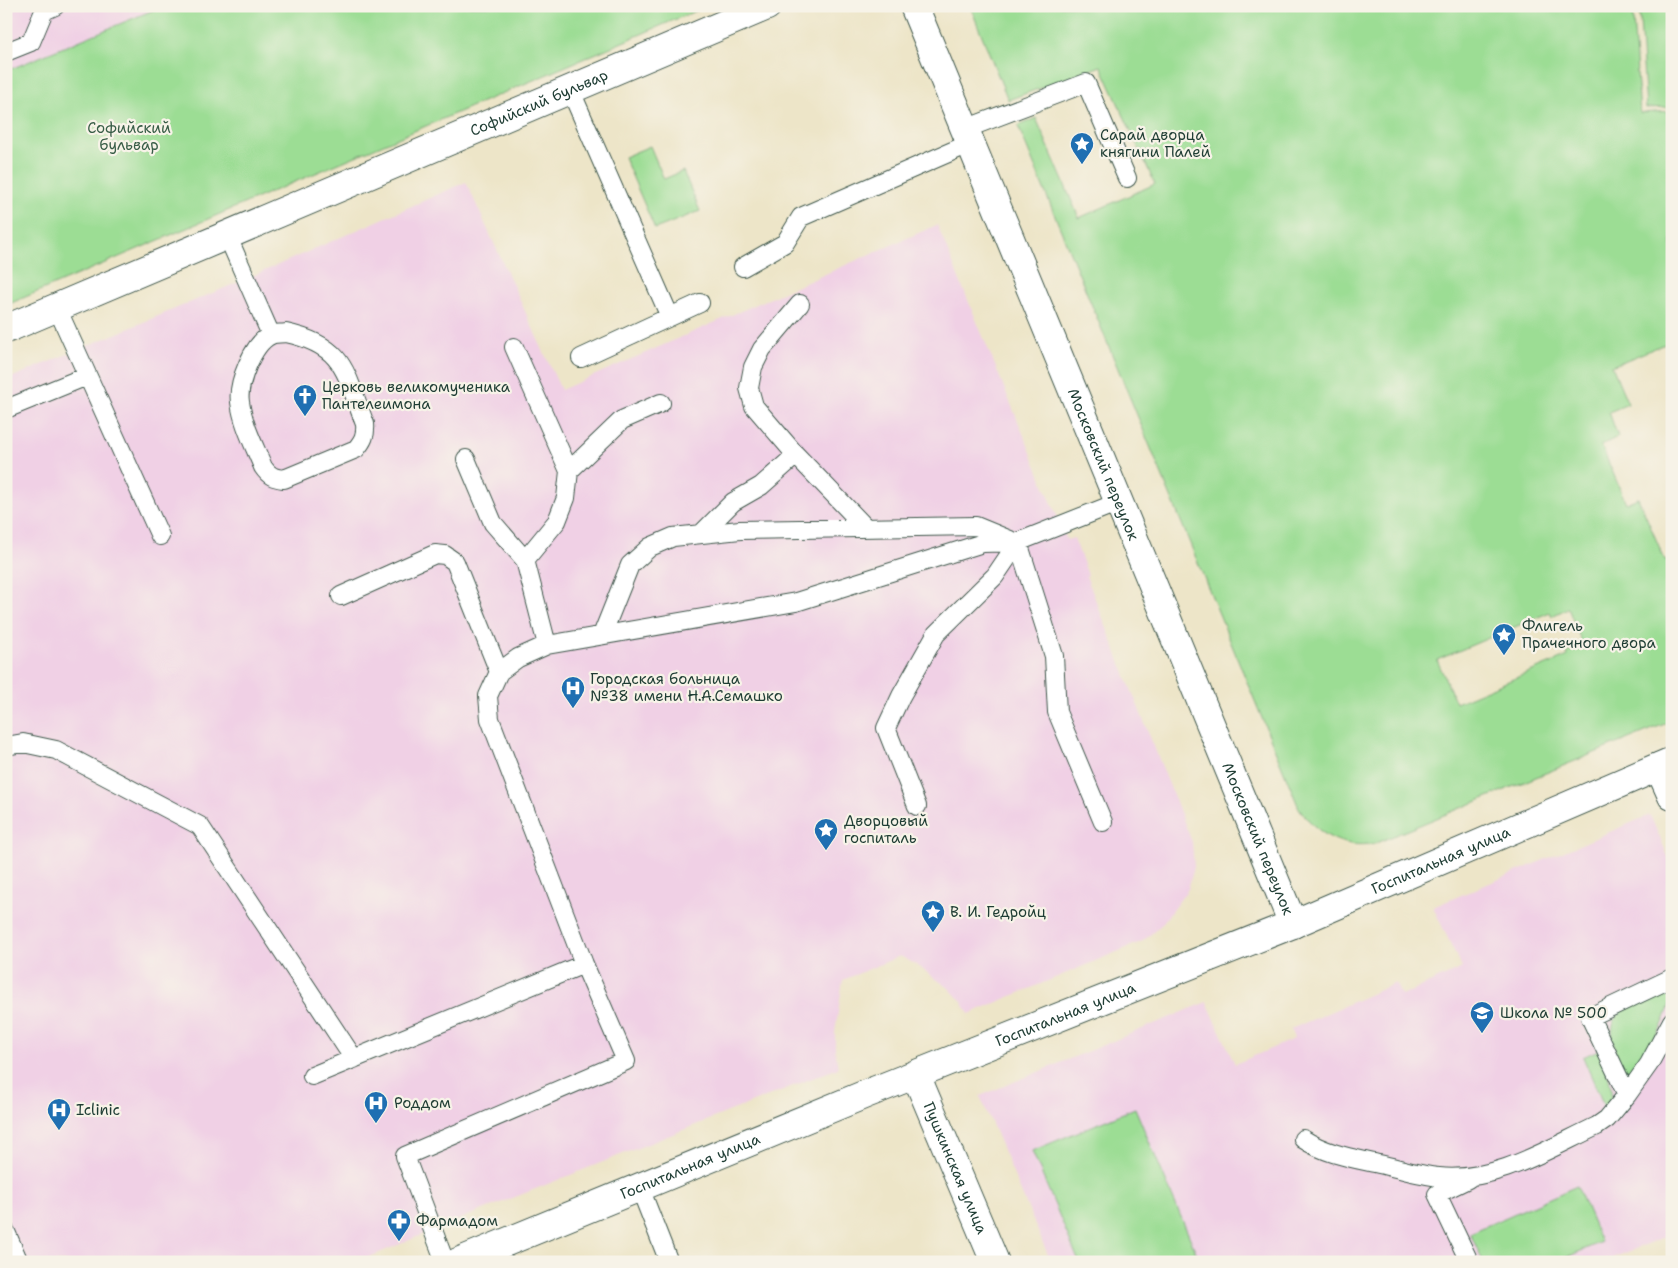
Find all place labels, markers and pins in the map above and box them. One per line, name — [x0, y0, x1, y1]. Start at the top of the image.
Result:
place label: Сарай дворца княгини Палей — [1100, 125, 1211, 162]
place icon: Сарай дворца княгини Палей — [1069, 131, 1095, 165]
place label: Церковь великомученика Пантелеимона — [322, 377, 511, 414]
church icon: Церковь великомученика Пантелеимона — [292, 383, 318, 417]
place label: Флигель Прачечного двора — [1522, 616, 1657, 653]
place icon: Флигель Прачечного двора — [1491, 622, 1517, 656]
place label: Городская больница №38 имени Н.А.Семашко — [590, 669, 783, 706]
hospital icon: Городская больница №38 имени Н.А.Семашко — [560, 675, 586, 709]
place label: Дворцовый госпиталь — [844, 811, 928, 848]
place icon: Дворцовый госпиталь — [813, 817, 839, 851]
place icon: В. И. Гедройц — [920, 899, 946, 933]
place label: В. И. Гедройц — [950, 902, 1046, 922]
school or university icon: Школа № 500 — [1469, 1000, 1495, 1034]
place label: Школа № 500 — [1500, 1003, 1607, 1023]
hospital icon: Роддом — [363, 1090, 389, 1124]
place label: Роддом — [394, 1093, 451, 1113]
hospital icon: Iclinic — [46, 1097, 72, 1131]
place label: Iclinic — [76, 1100, 120, 1120]
pharmacy icon: Фармадом — [386, 1208, 412, 1242]
place label: Фармадом — [416, 1211, 498, 1231]

